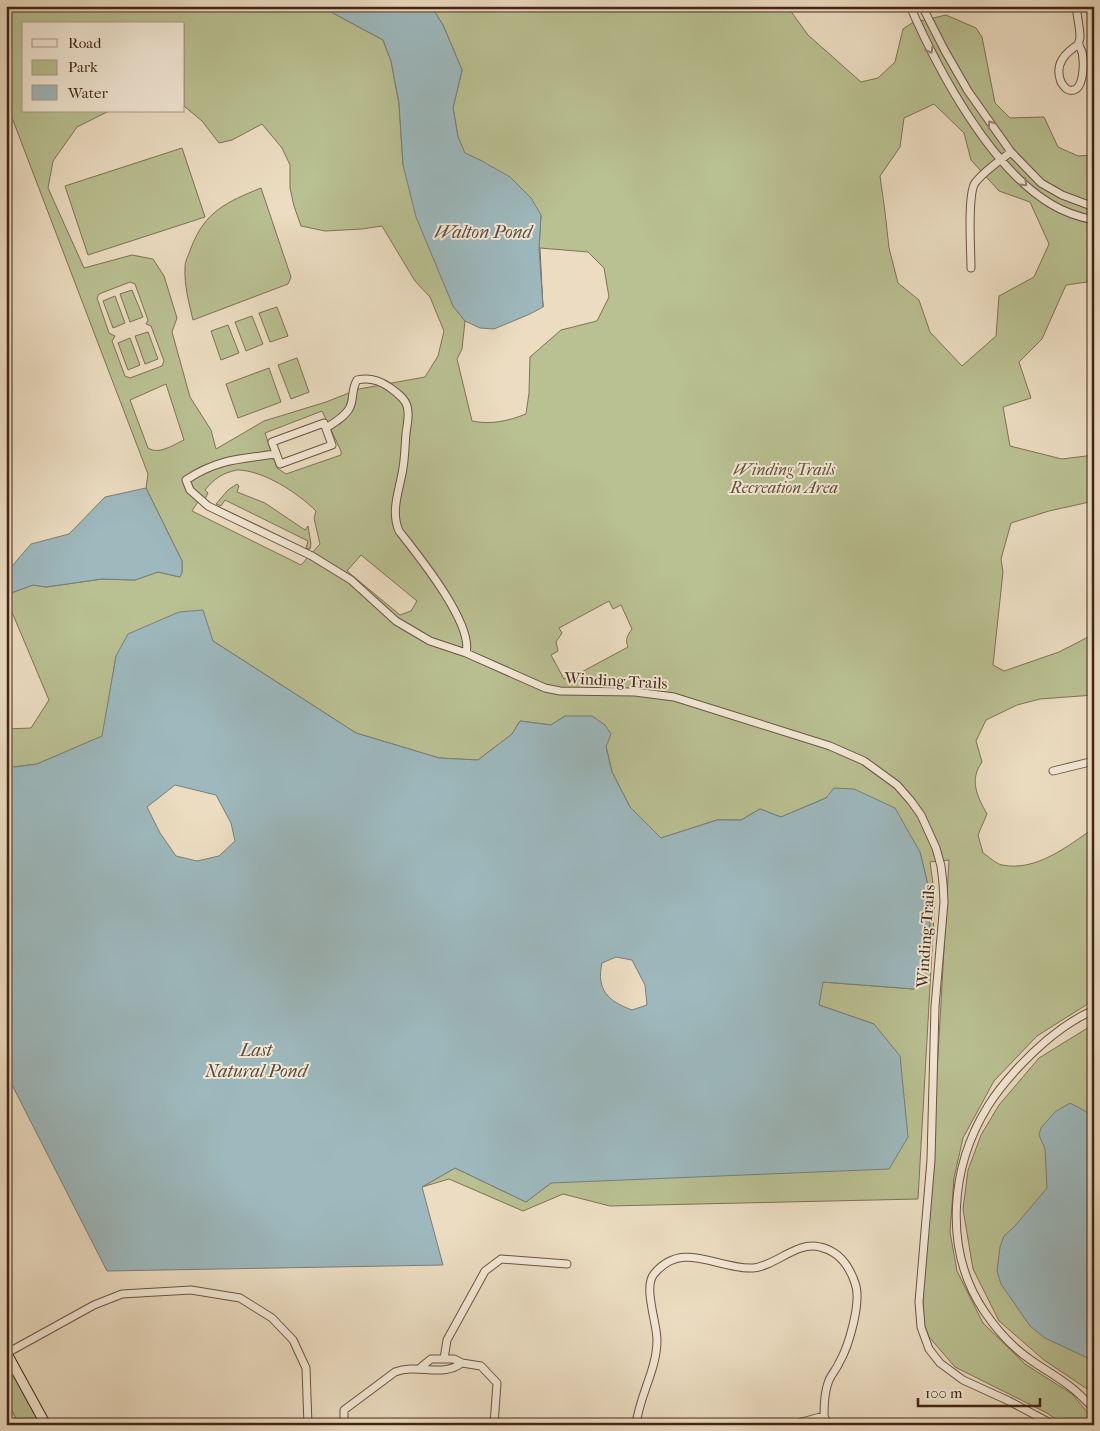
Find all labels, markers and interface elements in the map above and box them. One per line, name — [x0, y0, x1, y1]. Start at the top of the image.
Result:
legend — [22, 22, 185, 112]
text: Road — [68, 34, 102, 52]
one-way arrow — [924, 45, 934, 54]
text: Park — [68, 58, 98, 76]
text: Water — [67, 84, 108, 102]
one-way arrow — [988, 120, 997, 130]
one-way arrow — [1018, 177, 1027, 186]
water label: Walton Pond — [434, 222, 535, 243]
park label: Winding Trails Recreation Area — [729, 460, 838, 497]
street label: Winding Trails — [563, 668, 668, 693]
street label: Winding Trails — [912, 884, 939, 989]
water label: Last Natural Pond — [204, 1040, 310, 1082]
scale bar — [918, 1376, 1040, 1408]
text: 100 m — [925, 1384, 963, 1402]

